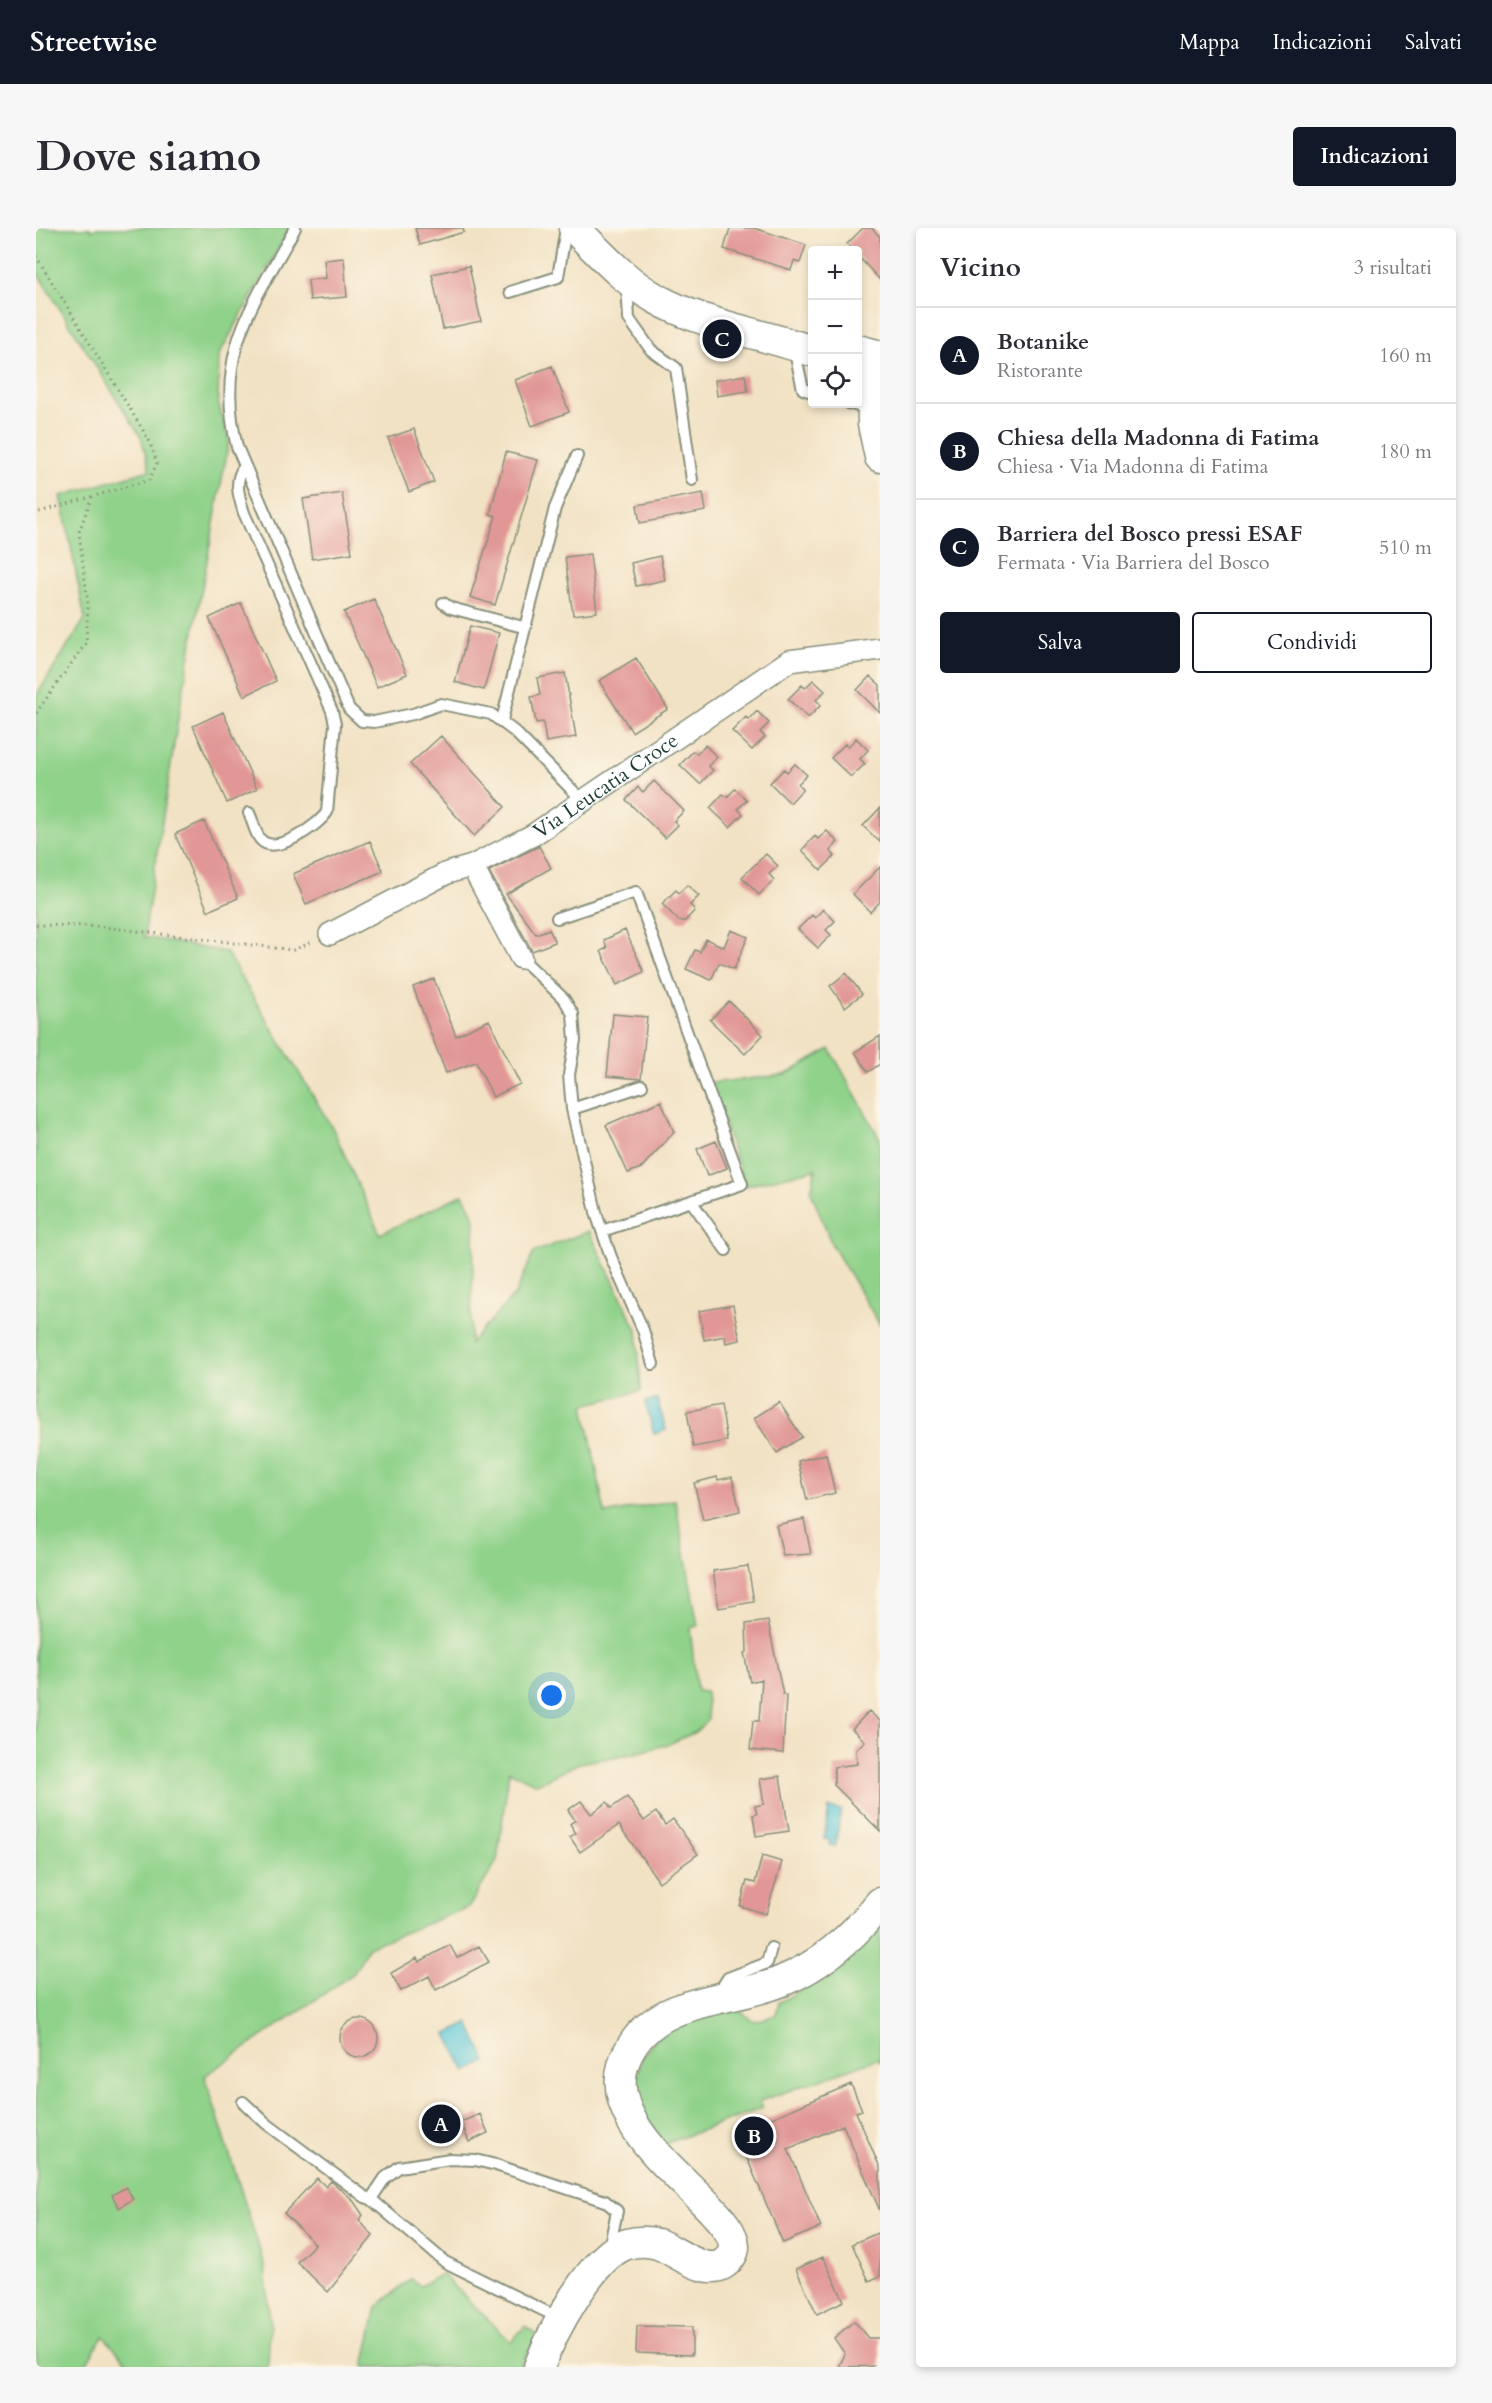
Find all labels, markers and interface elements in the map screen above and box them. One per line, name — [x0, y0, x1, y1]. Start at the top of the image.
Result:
text: Streetwise — [30, 23, 158, 61]
text: Mappa — [1179, 28, 1239, 57]
text: Indicazioni — [1272, 28, 1372, 57]
text: Salvati — [1405, 28, 1462, 57]
button: Indicazioni — [1293, 127, 1456, 186]
text: Dove siamo — [36, 128, 261, 185]
map controls — [808, 246, 862, 408]
button: + — [808, 246, 862, 300]
text: Vicino — [940, 250, 1021, 285]
text: 3 risultati — [1354, 254, 1432, 281]
button: − — [808, 300, 862, 354]
pin: C — [702, 316, 742, 362]
text: Botanike — [997, 327, 1089, 357]
text: A — [952, 342, 967, 369]
text: 160 m — [1379, 342, 1432, 369]
button: locate — [808, 354, 862, 408]
text: Ristorante — [997, 357, 1083, 384]
text: Chiesa della Madonna di Fatima — [997, 423, 1319, 453]
text: B — [952, 438, 967, 465]
text: 180 m — [1379, 438, 1432, 465]
text: Chiesa · Via Madonna di Fatima — [997, 453, 1268, 480]
text: Barriera del Bosco pressi ESAF — [997, 519, 1302, 549]
text: C — [952, 534, 967, 561]
text: 510 m — [1379, 534, 1432, 561]
text: Fermata · Via Barriera del Bosco — [997, 549, 1270, 576]
button: Salva — [940, 612, 1180, 673]
button: Condividi — [1192, 612, 1432, 673]
street label: Via Leucatia Croce — [527, 726, 684, 845]
your location — [537, 1681, 566, 1710]
pin: A — [422, 2102, 460, 2146]
pin: B — [734, 2114, 774, 2158]

